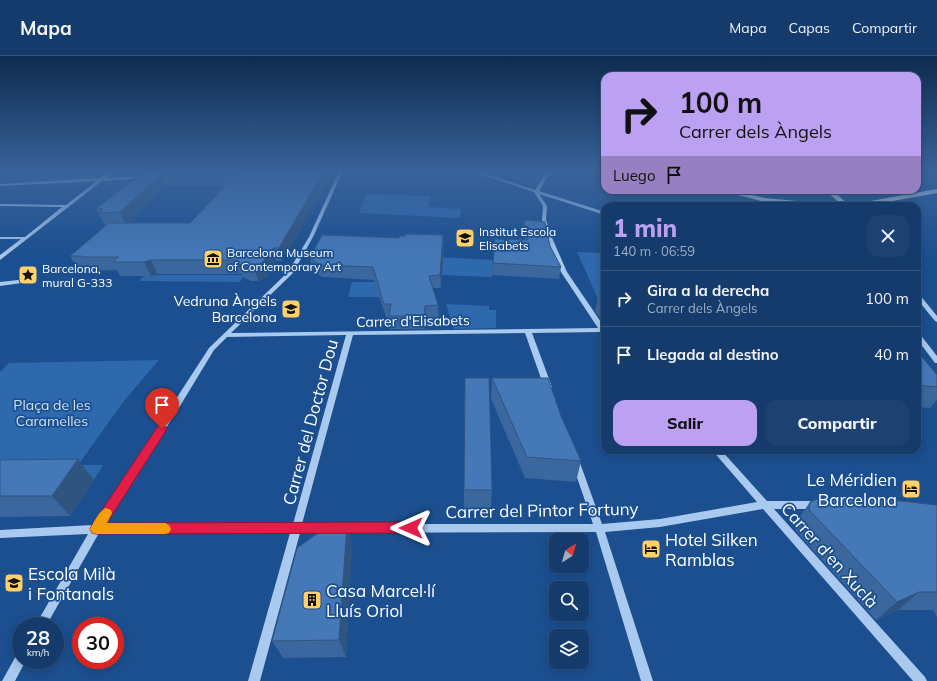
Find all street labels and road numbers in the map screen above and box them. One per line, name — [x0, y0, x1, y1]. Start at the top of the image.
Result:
street label: Carrer d'Elisabets — [356, 311, 470, 331]
street label: Carrer del Doctor Dou — [278, 337, 342, 507]
street label: Carrer del Pintor Fortuny — [445, 498, 639, 523]
street label: Carrer d'en Xuclà — [777, 498, 883, 612]

